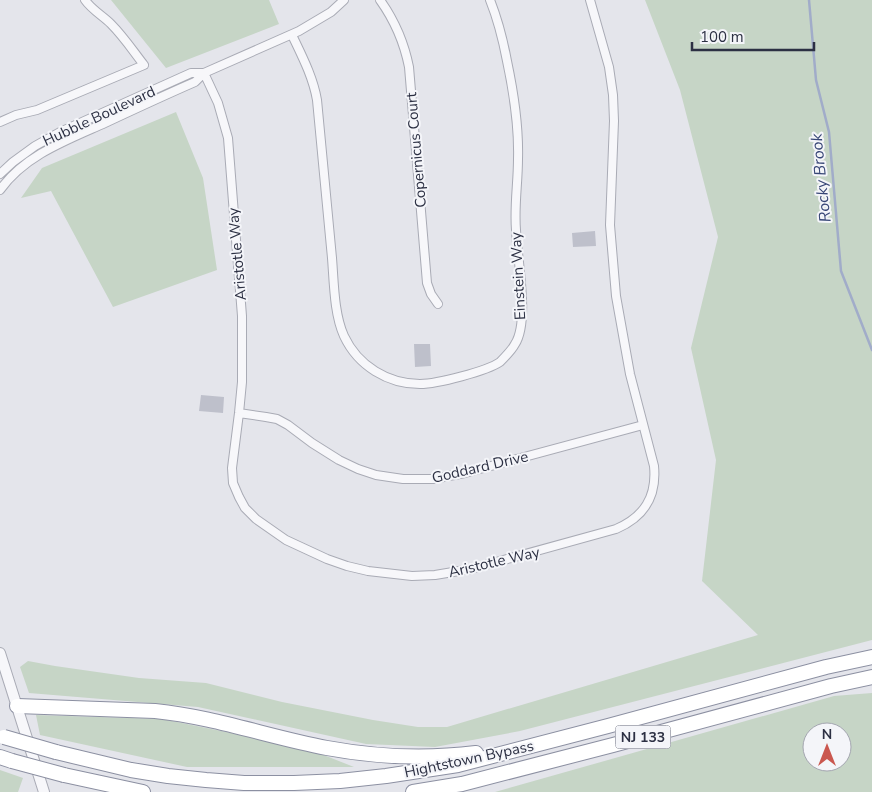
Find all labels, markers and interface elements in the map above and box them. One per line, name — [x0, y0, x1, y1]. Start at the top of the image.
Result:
scale bar — [692, 20, 814, 52]
text: 100 m — [700, 27, 744, 47]
street label: Hubble Boulevard — [39, 81, 159, 151]
street label: Copernicus Court — [401, 91, 431, 209]
water label: Rocky Brook — [805, 132, 837, 223]
street label: Aristotle Way — [223, 206, 251, 301]
street label: Einstein Way — [506, 231, 530, 321]
street label: Goddard Drive — [430, 446, 530, 488]
street label: Aristotle Way — [446, 542, 542, 582]
north arrow — [802, 722, 852, 772]
text: N — [822, 725, 832, 744]
road number: NJ 133 — [616, 726, 670, 749]
street label: Hightstown Bypass — [402, 735, 536, 783]

